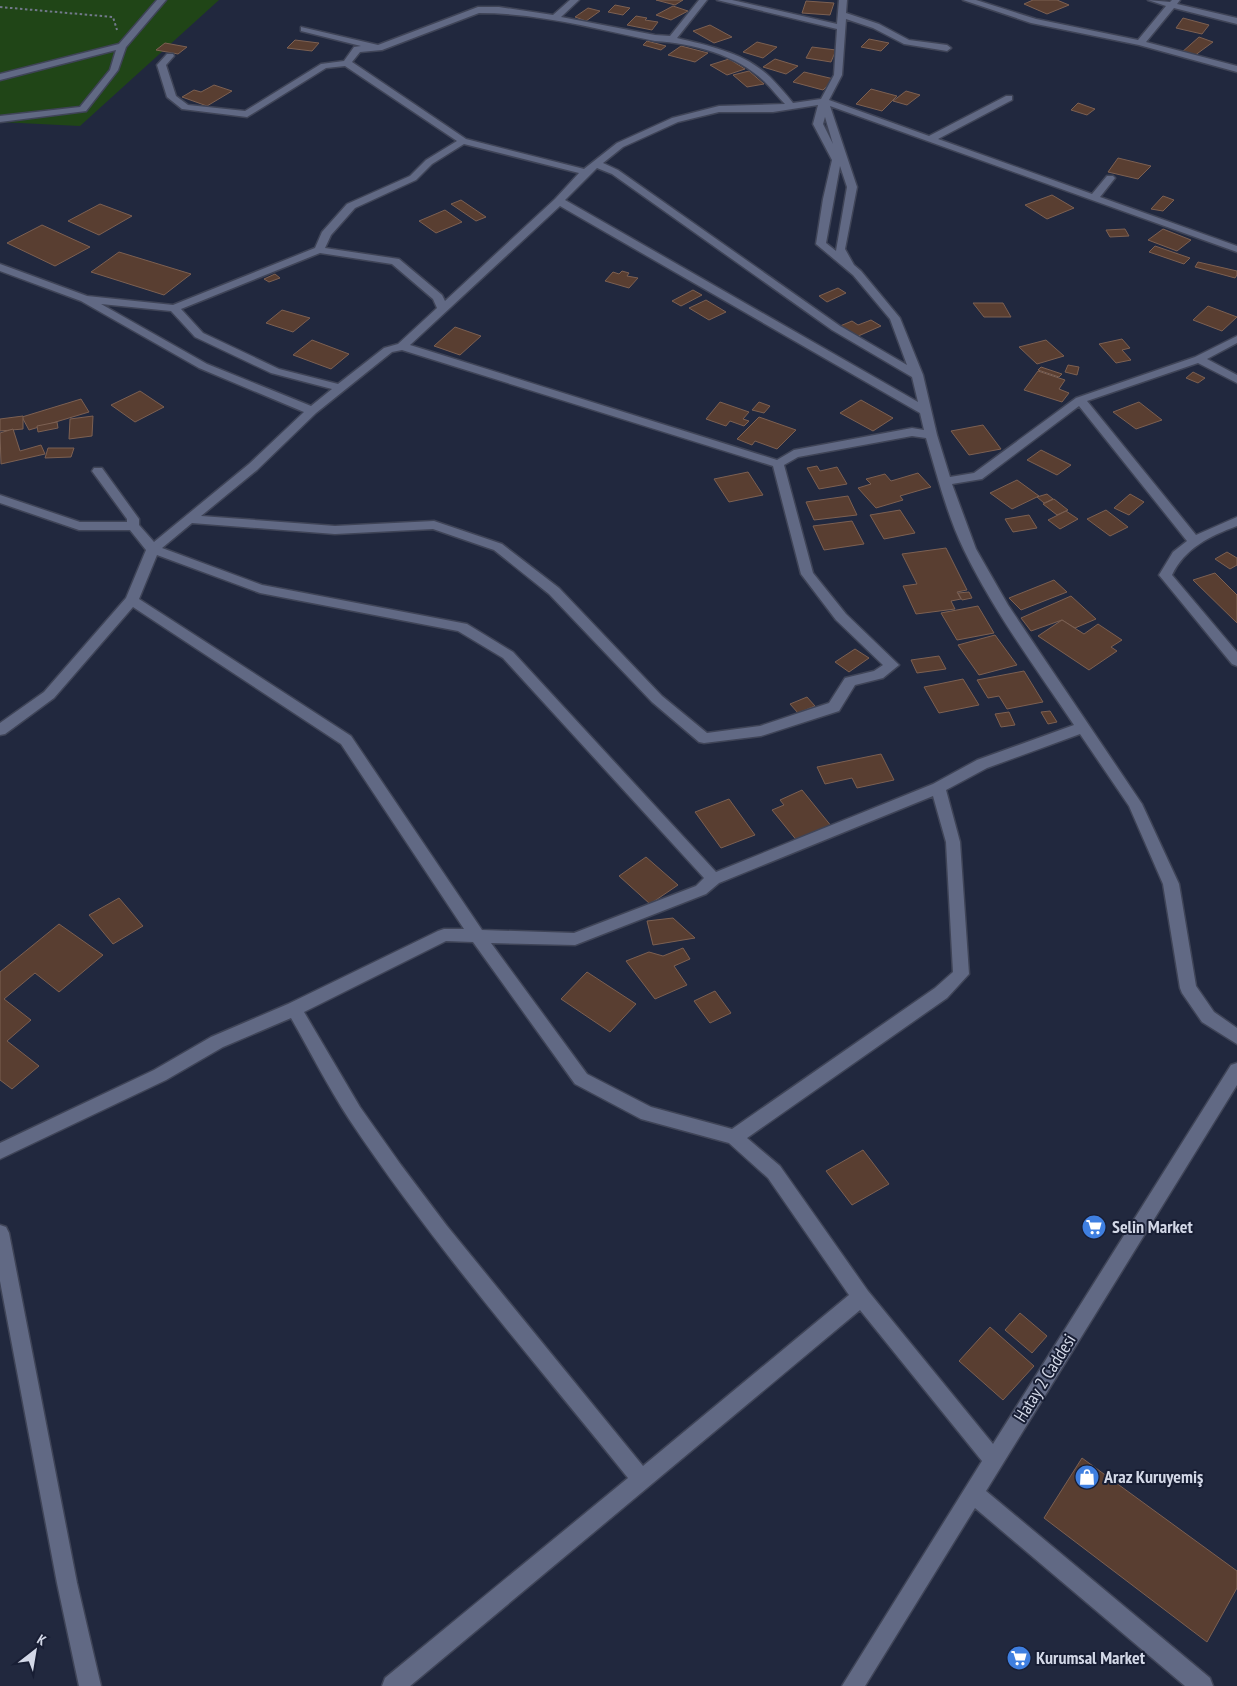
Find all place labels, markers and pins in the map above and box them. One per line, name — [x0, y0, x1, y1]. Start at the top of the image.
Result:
supermarket icon: Selin Market — [1081, 1214, 1107, 1240]
place label: Selin Market — [1112, 1215, 1193, 1238]
shop icon: Araz Kuruyemiş — [1074, 1464, 1100, 1490]
place label: Araz Kuruyemiş — [1103, 1465, 1203, 1488]
supermarket icon: Kurumsal Market — [1006, 1645, 1032, 1671]
place label: Kurumsal Market — [1036, 1646, 1146, 1669]

